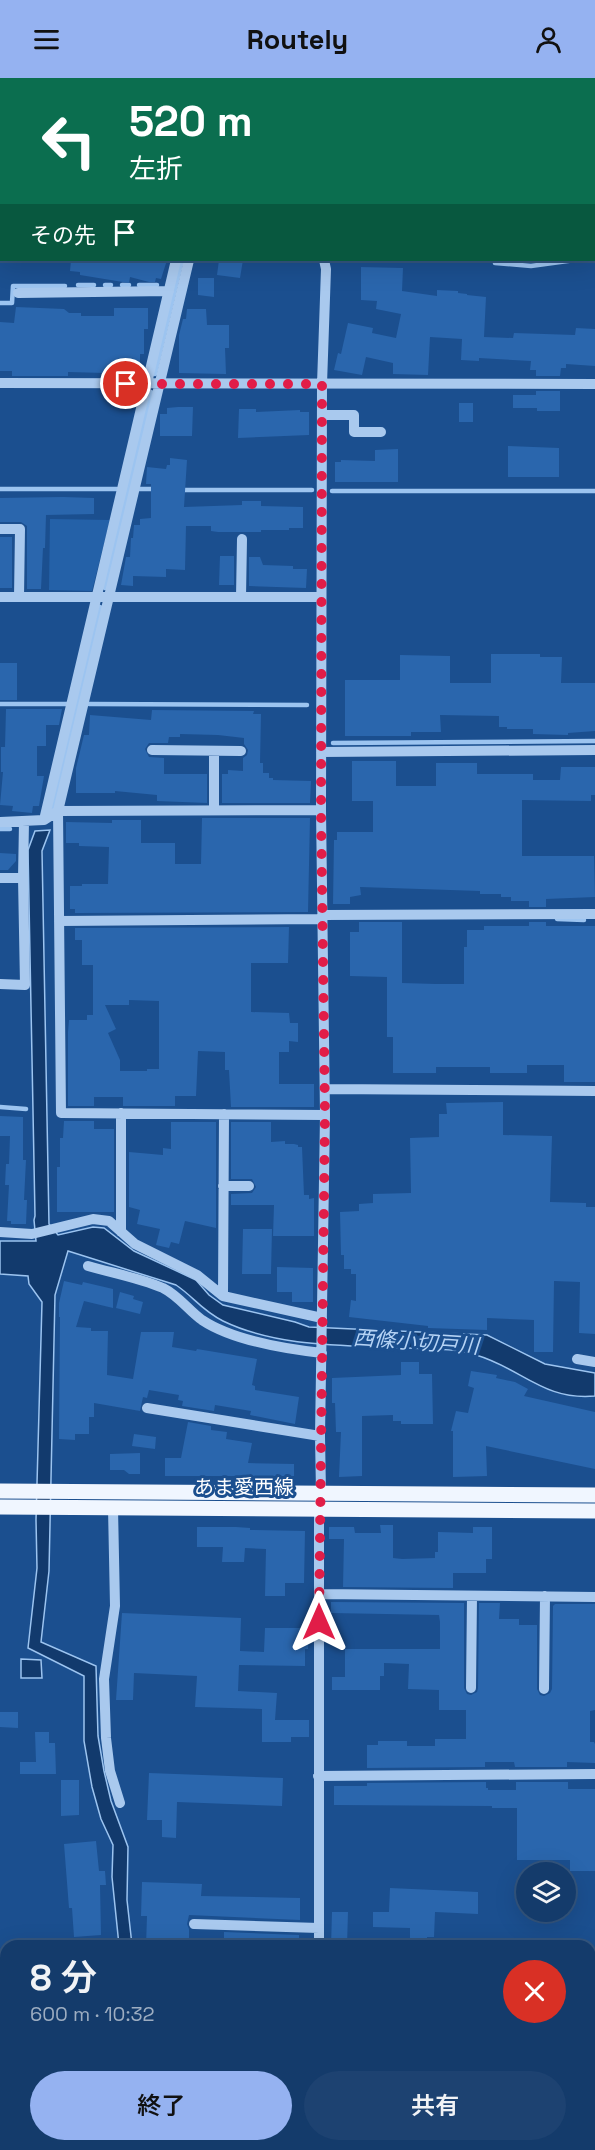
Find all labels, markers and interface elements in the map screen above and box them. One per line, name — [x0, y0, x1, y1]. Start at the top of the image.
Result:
text: Routely — [247, 22, 348, 57]
icon: menu — [30, 23, 63, 56]
icon: person — [532, 23, 565, 56]
text: 520 m — [129, 95, 253, 148]
icon: left — [30, 102, 108, 180]
text: 左折 — [129, 151, 183, 186]
icon: arrive — [108, 216, 141, 249]
text: その先 — [30, 221, 96, 249]
pin — [100, 358, 151, 409]
icon: arrive — [109, 367, 142, 400]
water label: 西條小切戸川 — [352, 1324, 482, 1360]
street label: あま愛西線 — [194, 1474, 294, 1500]
position arrow — [287, 1590, 351, 1654]
map controls — [516, 1862, 576, 1922]
button: layers — [516, 1862, 576, 1922]
text: 8 分 — [30, 1955, 97, 2001]
button: close — [503, 1960, 566, 2023]
text: 600 m · 10:32 — [30, 2001, 155, 2027]
button: 終了 — [30, 2071, 292, 2140]
button: 共有 — [304, 2071, 566, 2140]

